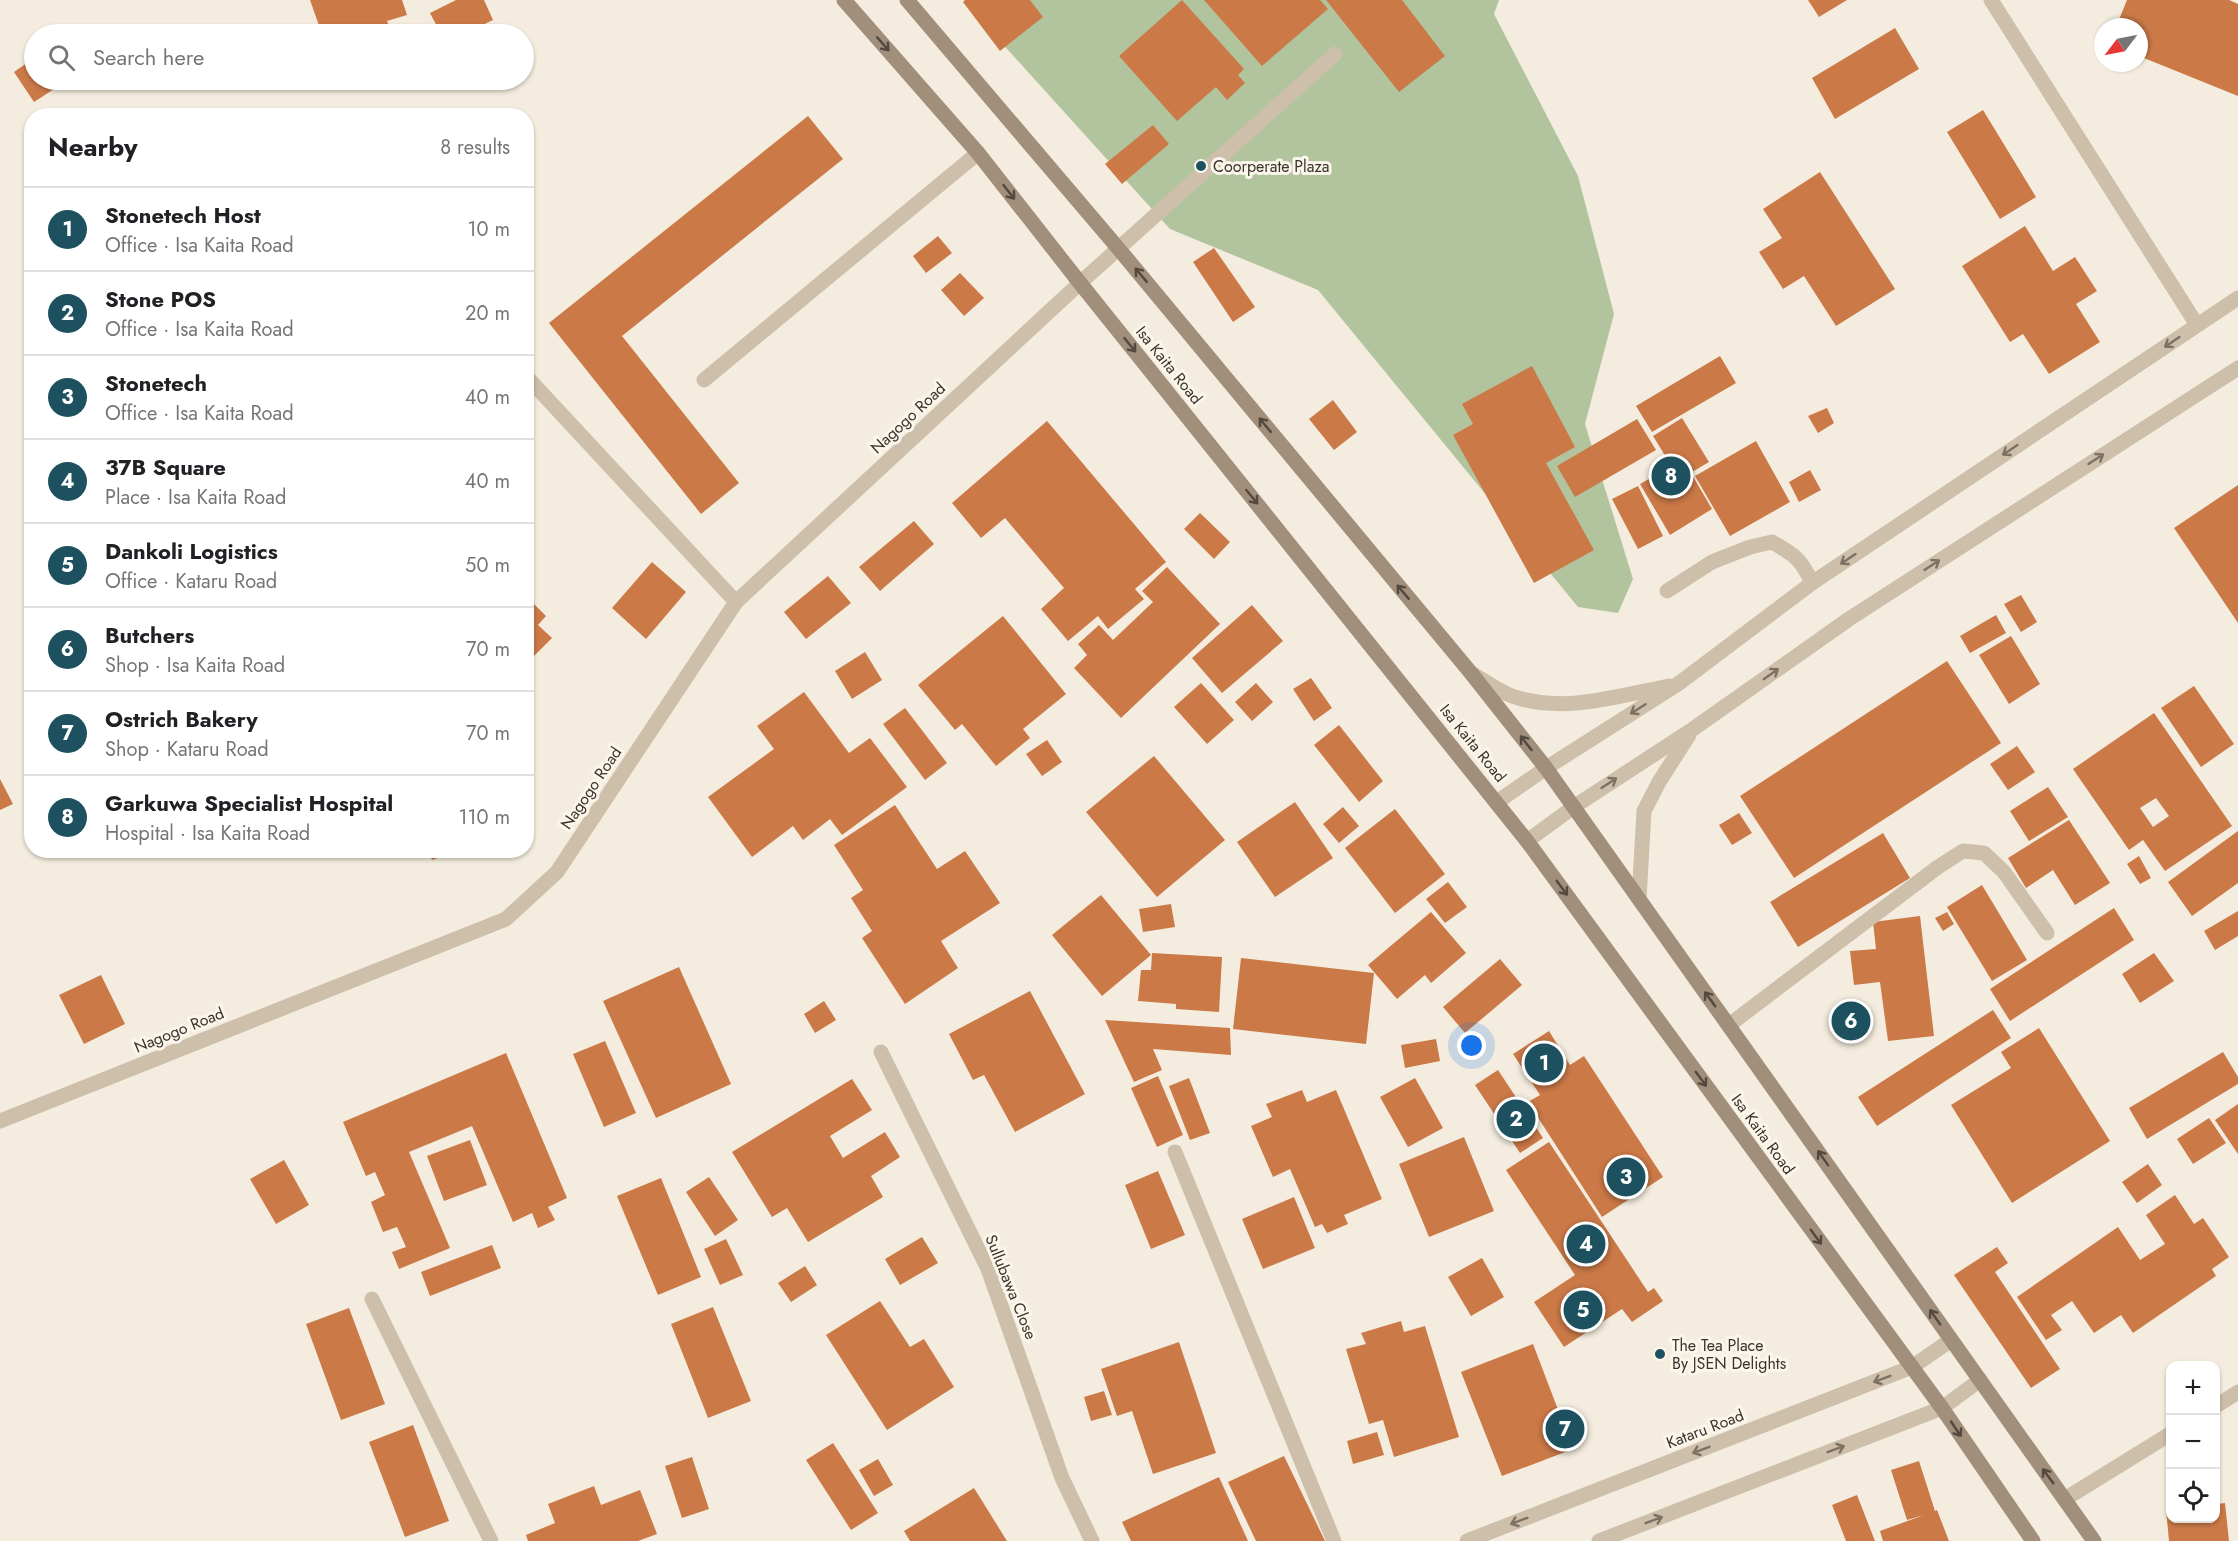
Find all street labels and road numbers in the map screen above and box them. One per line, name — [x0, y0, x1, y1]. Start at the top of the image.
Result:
street label: Isa Kaita Road — [1130, 321, 1208, 409]
street label: Nagogo Road — [865, 377, 951, 459]
street label: Isa Kaita Road — [1434, 699, 1512, 787]
street label: Nagogo Road — [555, 742, 627, 834]
street label: Nagogo Road — [131, 1002, 227, 1058]
street label: Isa Kaita Road — [1726, 1089, 1800, 1179]
street label: Sullubawa Close — [980, 1231, 1042, 1343]
street label: Kataru Road — [1663, 1404, 1747, 1454]

